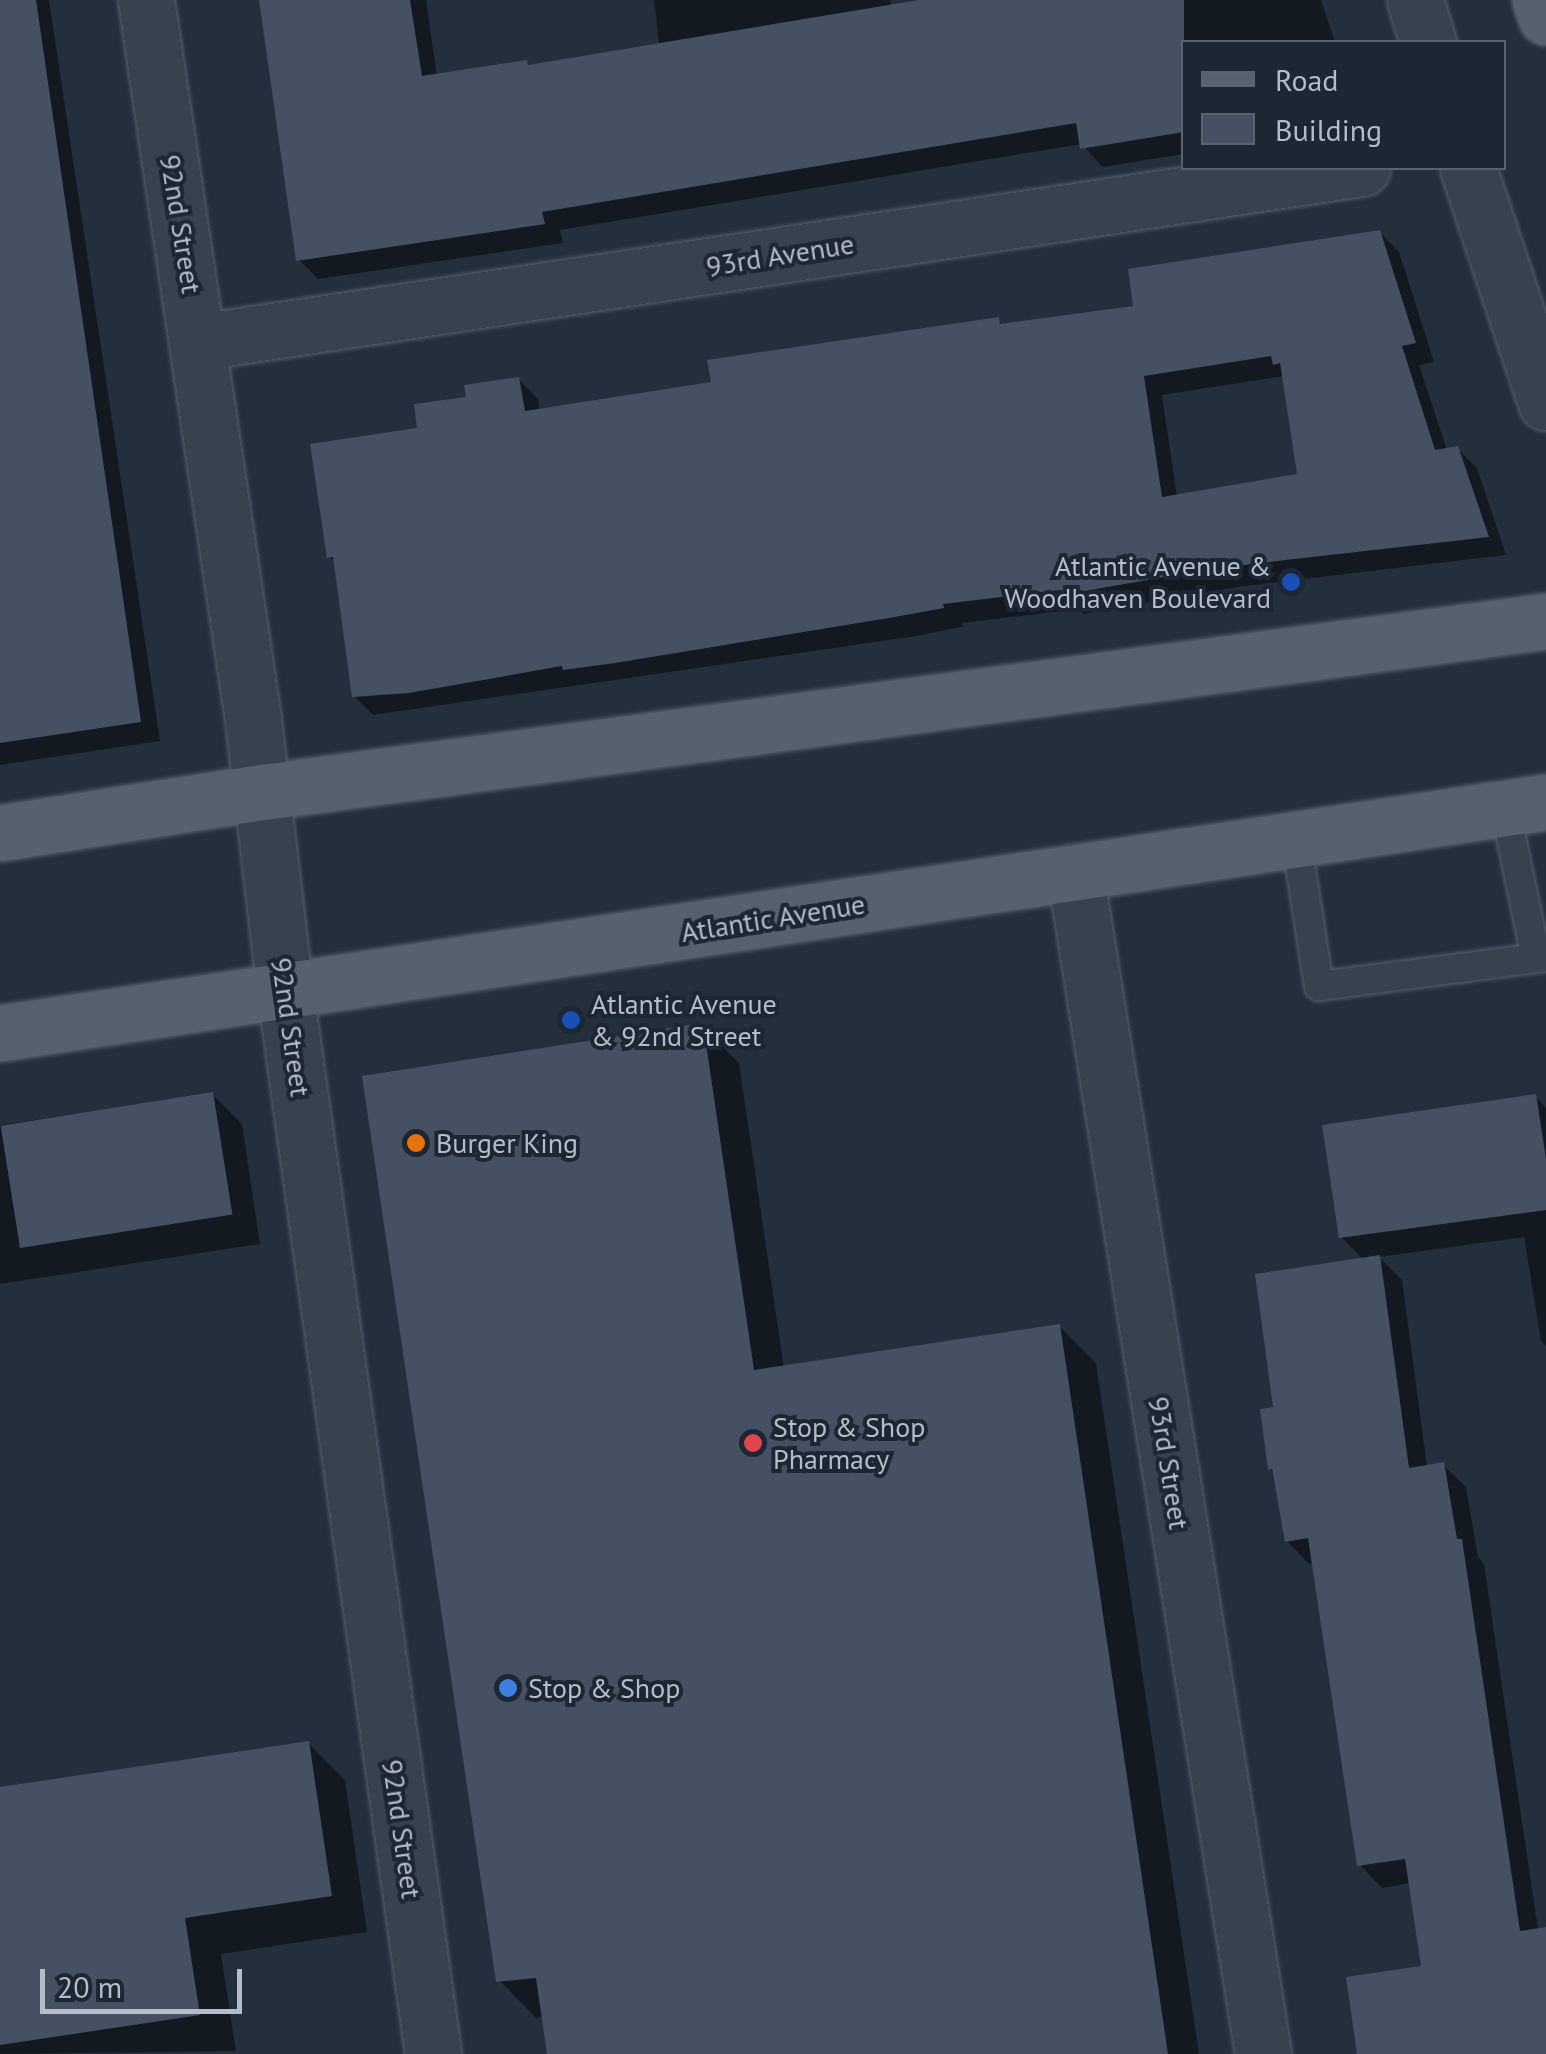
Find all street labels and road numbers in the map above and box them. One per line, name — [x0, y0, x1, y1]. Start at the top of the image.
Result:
street label: 92nd Street — [153, 152, 209, 296]
street label: 93rd Avenue — [703, 227, 857, 283]
street label: Atlantic Avenue — [678, 887, 868, 949]
street label: 92nd Street — [265, 955, 317, 1099]
street label: 93rd Street — [1142, 1394, 1196, 1532]
street label: 92nd Street — [376, 1757, 428, 1901]

